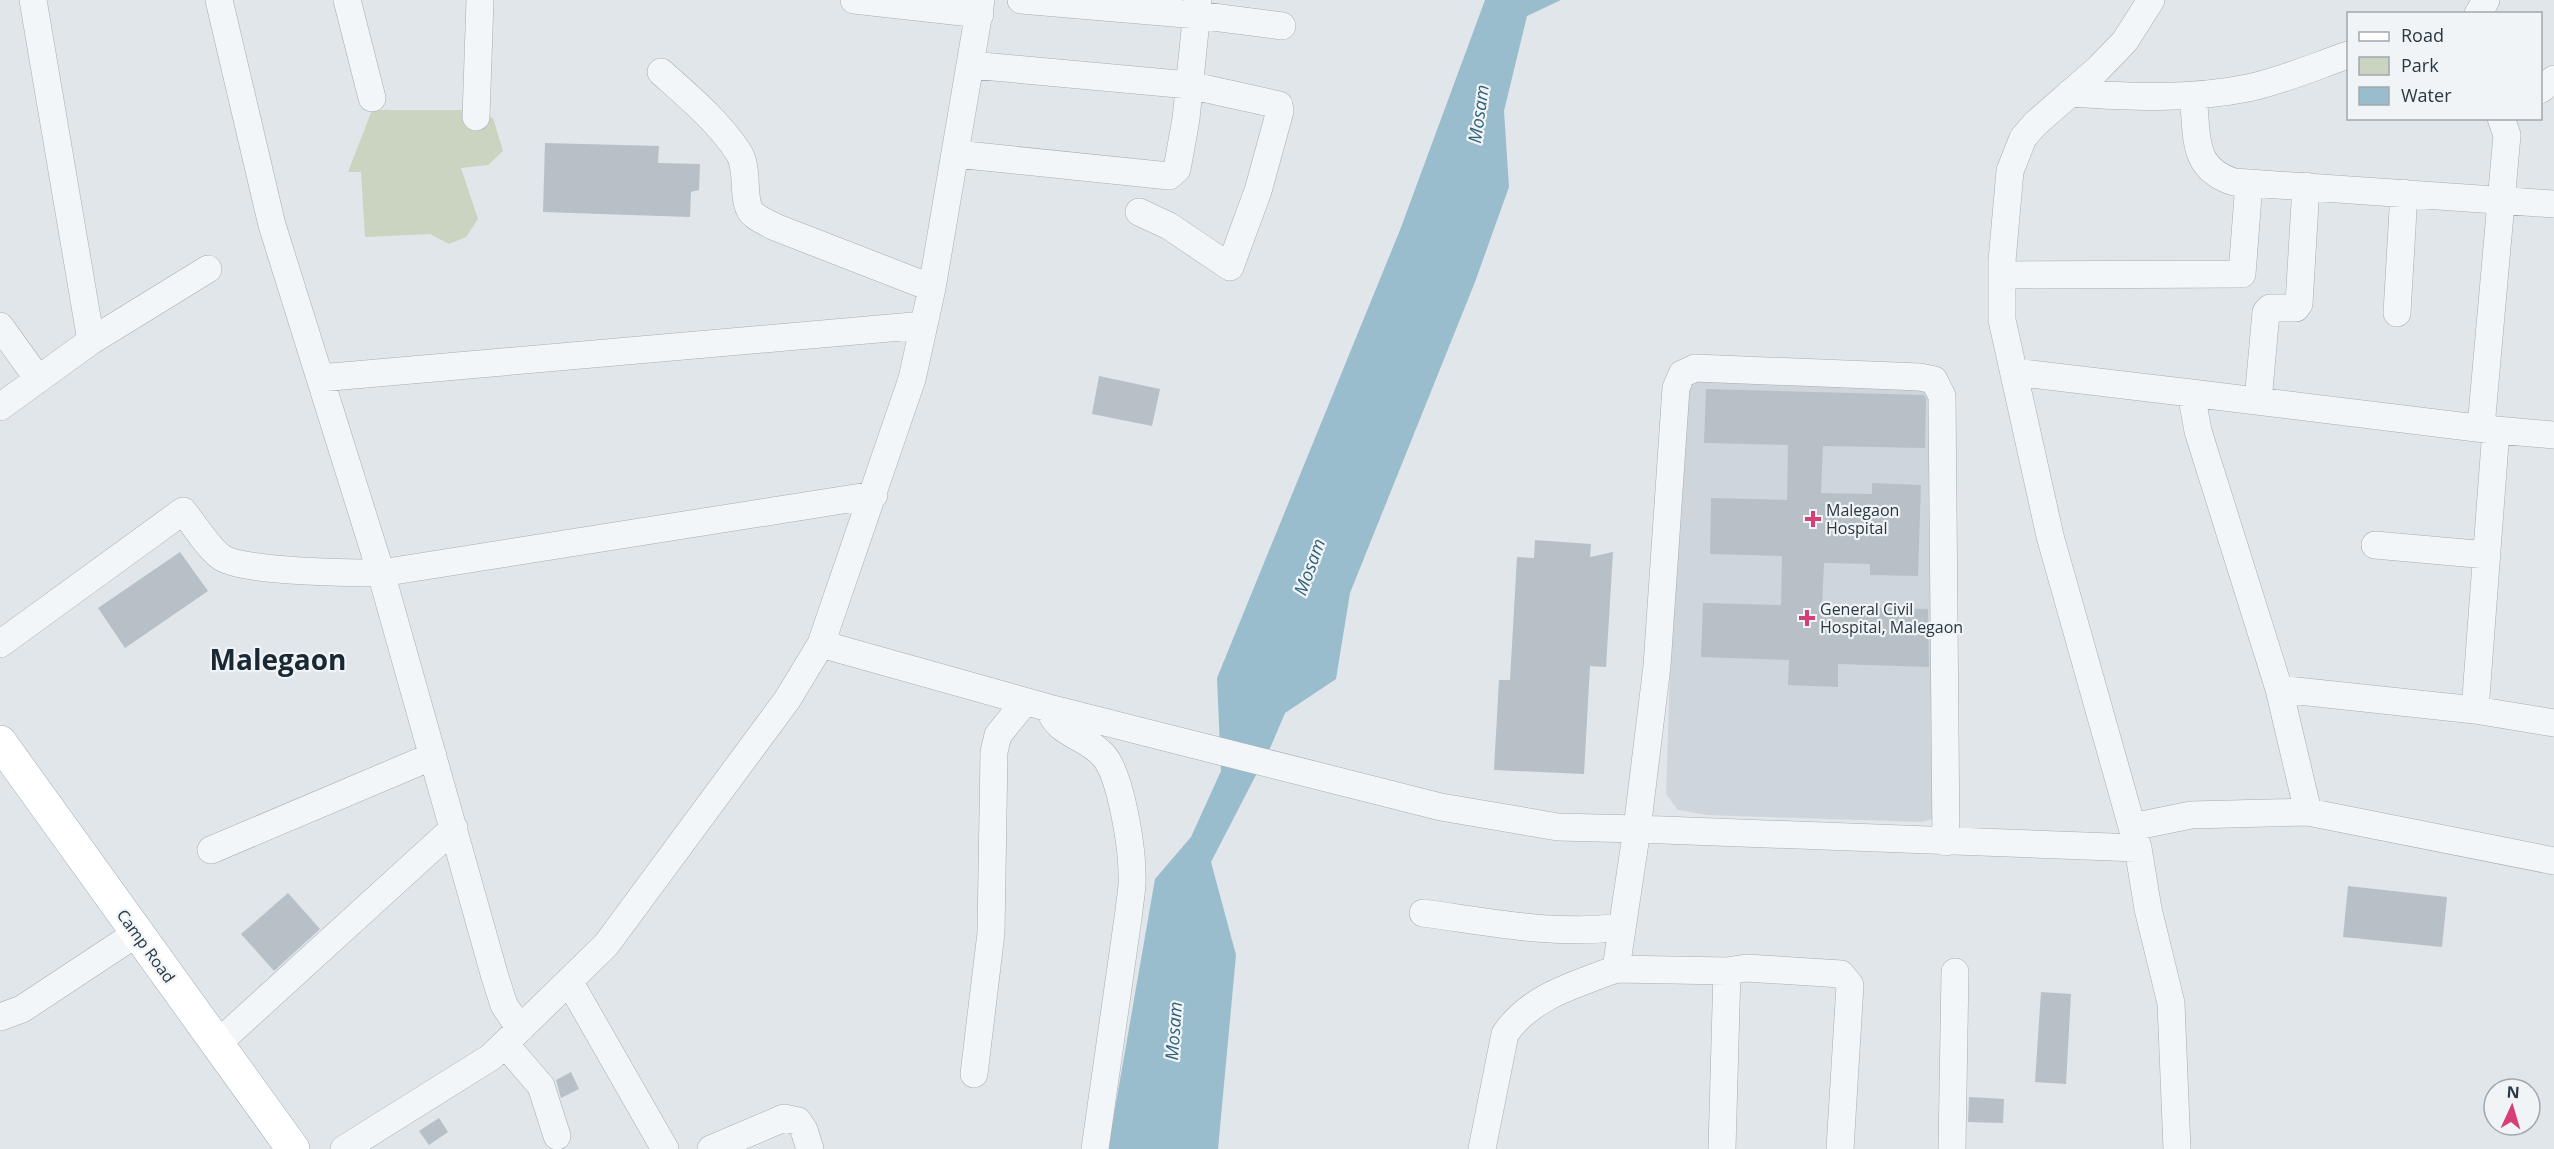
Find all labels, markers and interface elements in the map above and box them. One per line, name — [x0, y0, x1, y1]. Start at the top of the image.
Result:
legend — [2347, 12, 2542, 120]
text: Road — [2401, 23, 2444, 47]
text: Park — [2401, 53, 2439, 77]
water label: Mosam — [1462, 83, 1494, 145]
text: Water — [2401, 83, 2452, 107]
place label: Malegaon Hospital — [1826, 499, 1899, 539]
marker: Malegaon Hospital — [1804, 510, 1822, 528]
water label: Mosam — [1288, 535, 1330, 598]
place label: General Civil Hospital, Malegaon — [1820, 598, 1963, 638]
marker: General Civil Hospital, Malegaon — [1798, 609, 1816, 627]
district label: Malegaon — [210, 640, 346, 678]
street label: Camp Road — [112, 905, 180, 987]
water label: Mosam — [1159, 1001, 1187, 1061]
north arrow — [2482, 1077, 2542, 1137]
text: N — [2506, 1081, 2520, 1103]

